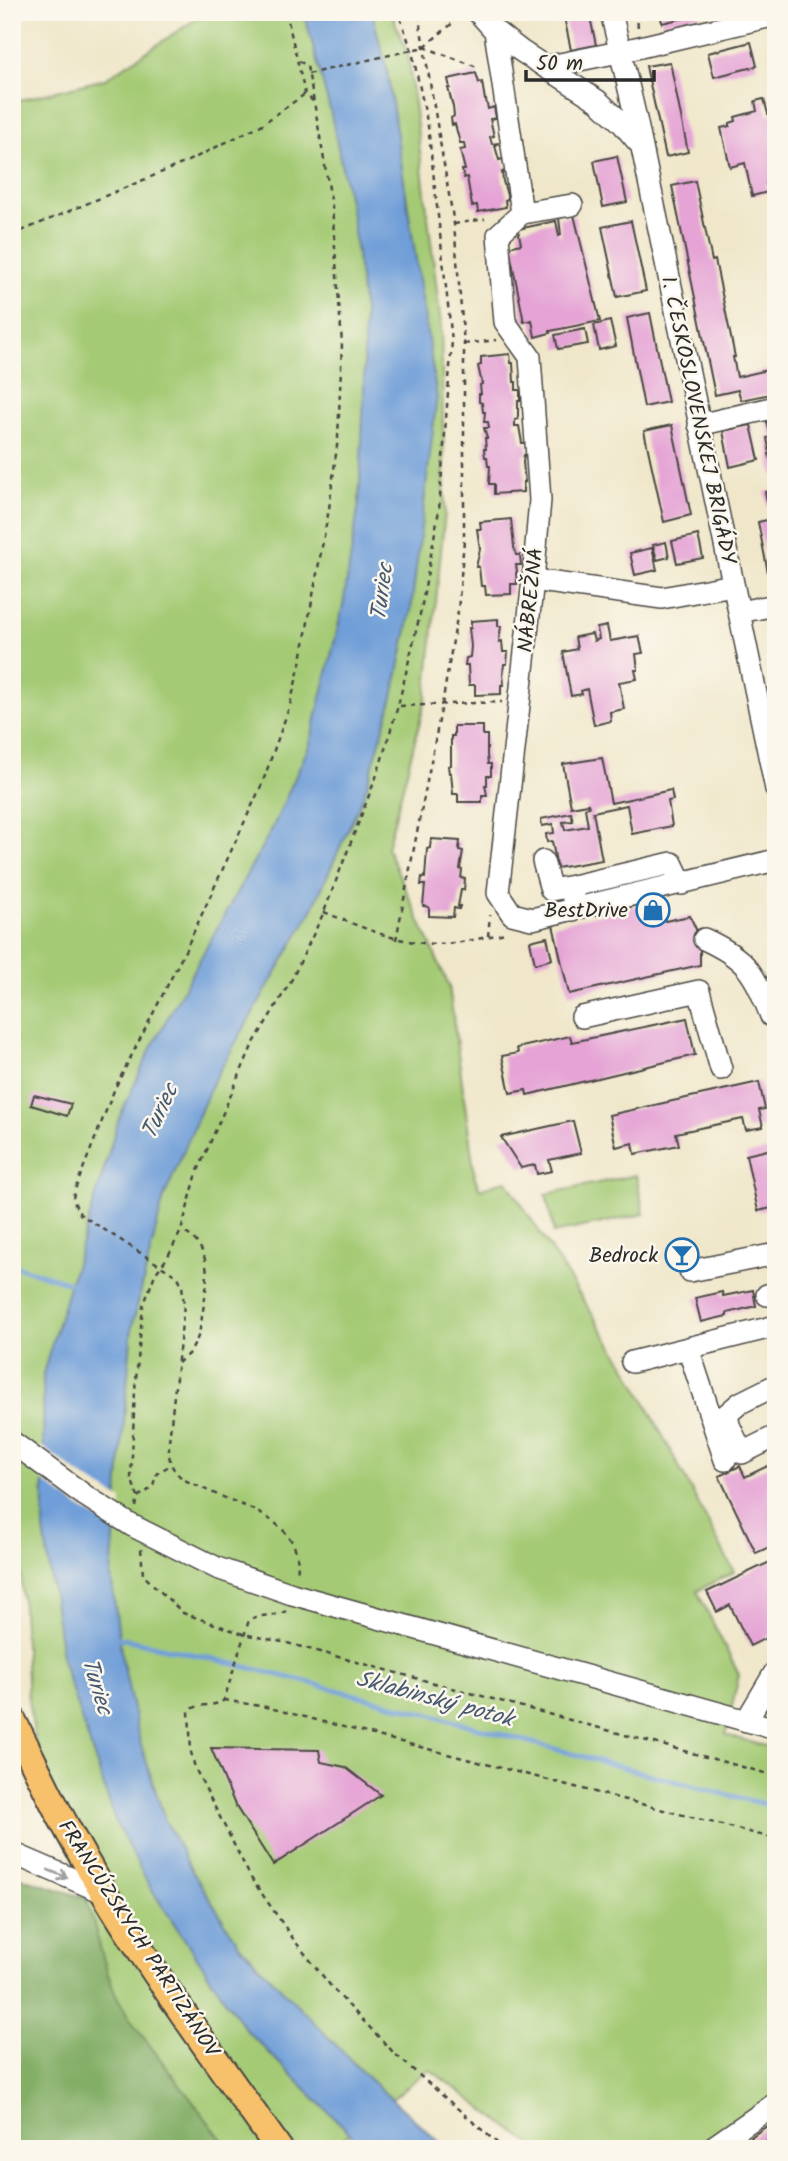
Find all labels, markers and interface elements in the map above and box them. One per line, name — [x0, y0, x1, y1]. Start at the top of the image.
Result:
scale bar — [526, 38, 653, 82]
text: 50 m — [536, 48, 583, 81]
street label: I. ČESKOSLOVENSKEJ BRIGÁDY — [651, 273, 744, 568]
street label: NÁBREŽNÁ — [510, 546, 553, 654]
water label: Turiec — [362, 559, 405, 623]
shop icon: BestDrive — [634, 891, 672, 929]
place label: BestDrive — [544, 895, 629, 928]
water label: Turiec — [132, 1076, 190, 1145]
bar icon: Bedrock — [663, 1236, 701, 1274]
place label: Bedrock — [589, 1240, 658, 1273]
water label: Turiec — [71, 1654, 122, 1722]
water label: Sklabinský potok — [352, 1662, 520, 1739]
street label: FRANCÚZSKYCH PARTIZÁNOV — [48, 1814, 228, 2066]
one-way arrow — [47, 1868, 69, 1881]

